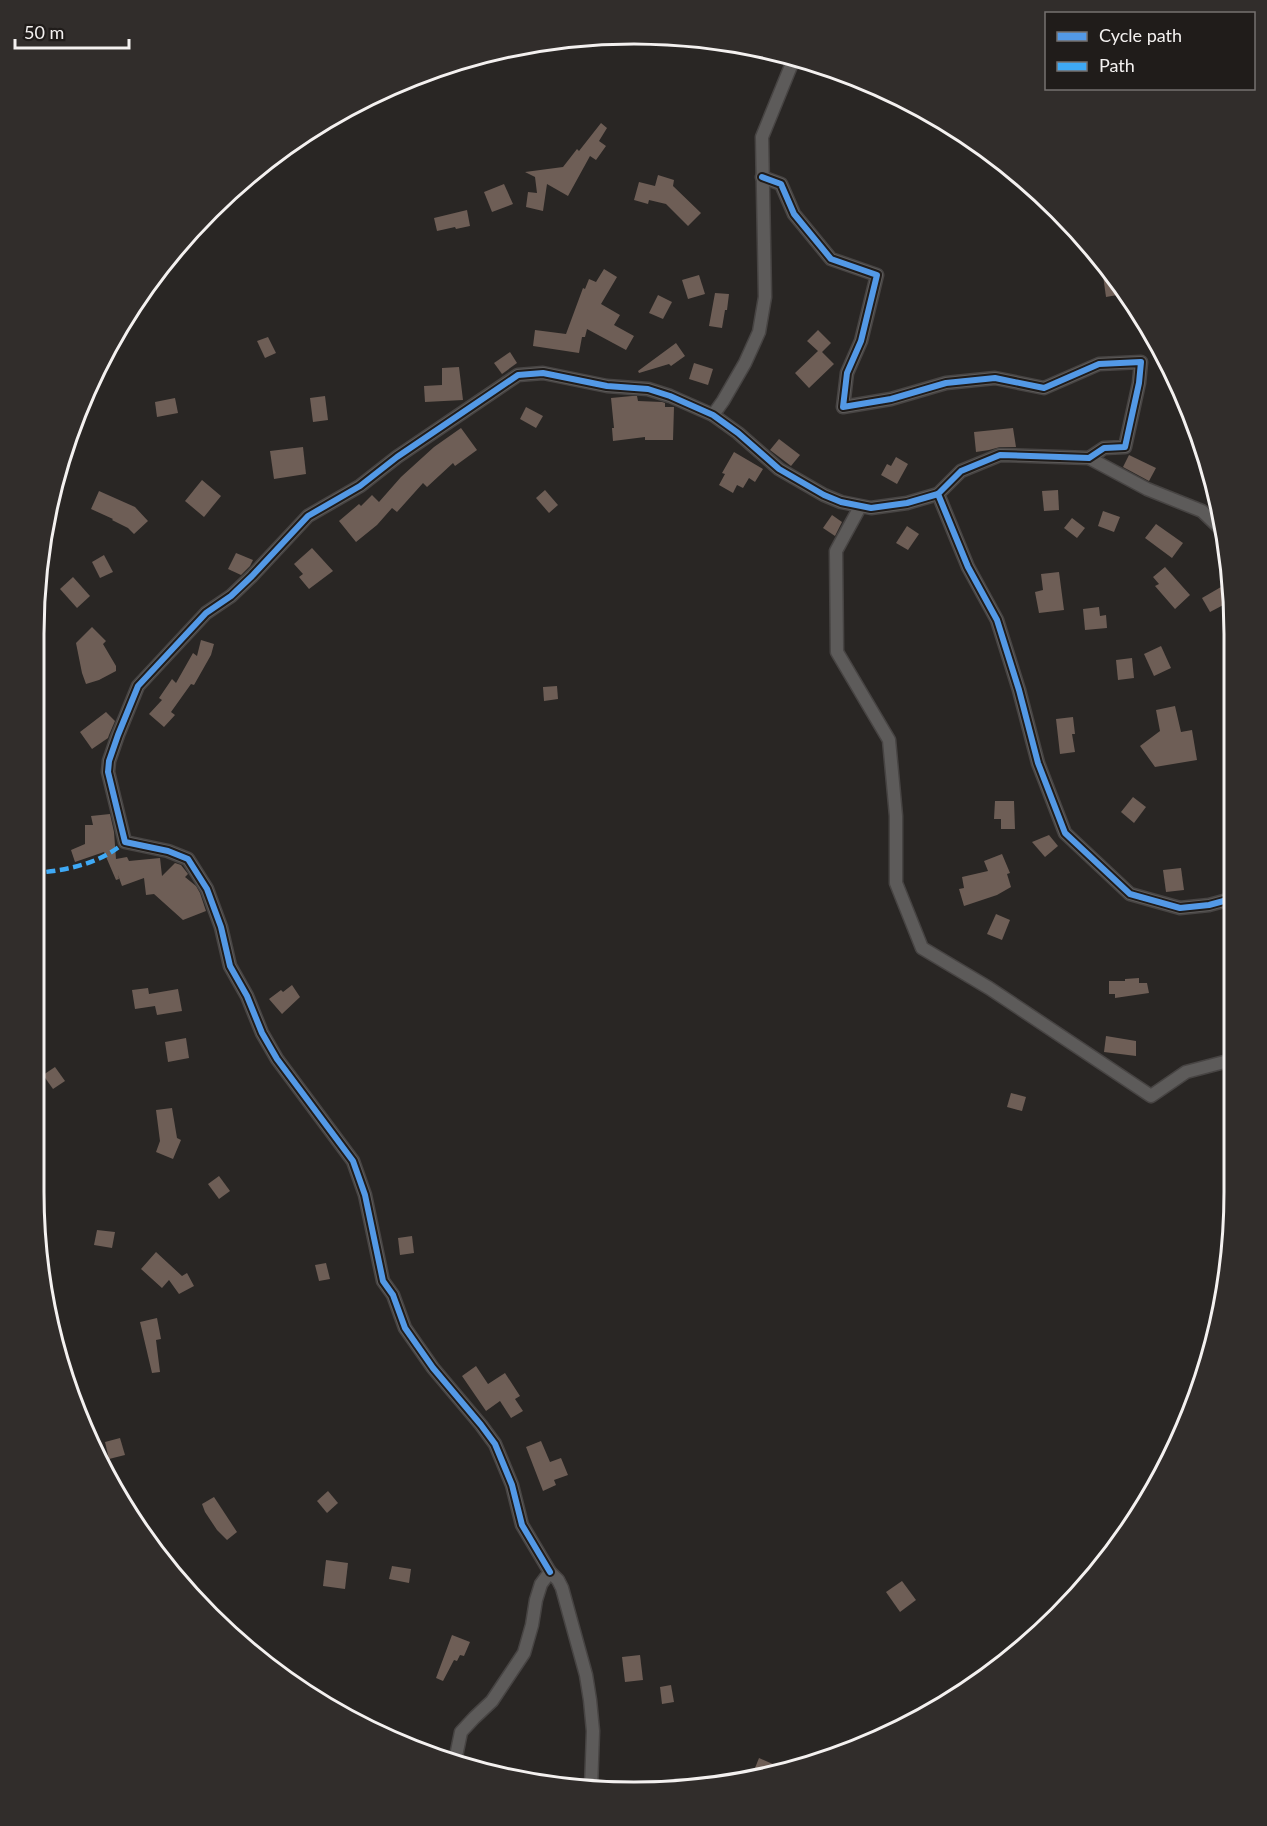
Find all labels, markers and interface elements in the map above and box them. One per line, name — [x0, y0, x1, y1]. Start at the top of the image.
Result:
scale bar — [15, 12, 129, 50]
legend — [1045, 12, 1255, 90]
text: 50 m — [24, 21, 64, 43]
text: Cycle path — [1099, 24, 1182, 46]
text: Path — [1099, 54, 1135, 76]

